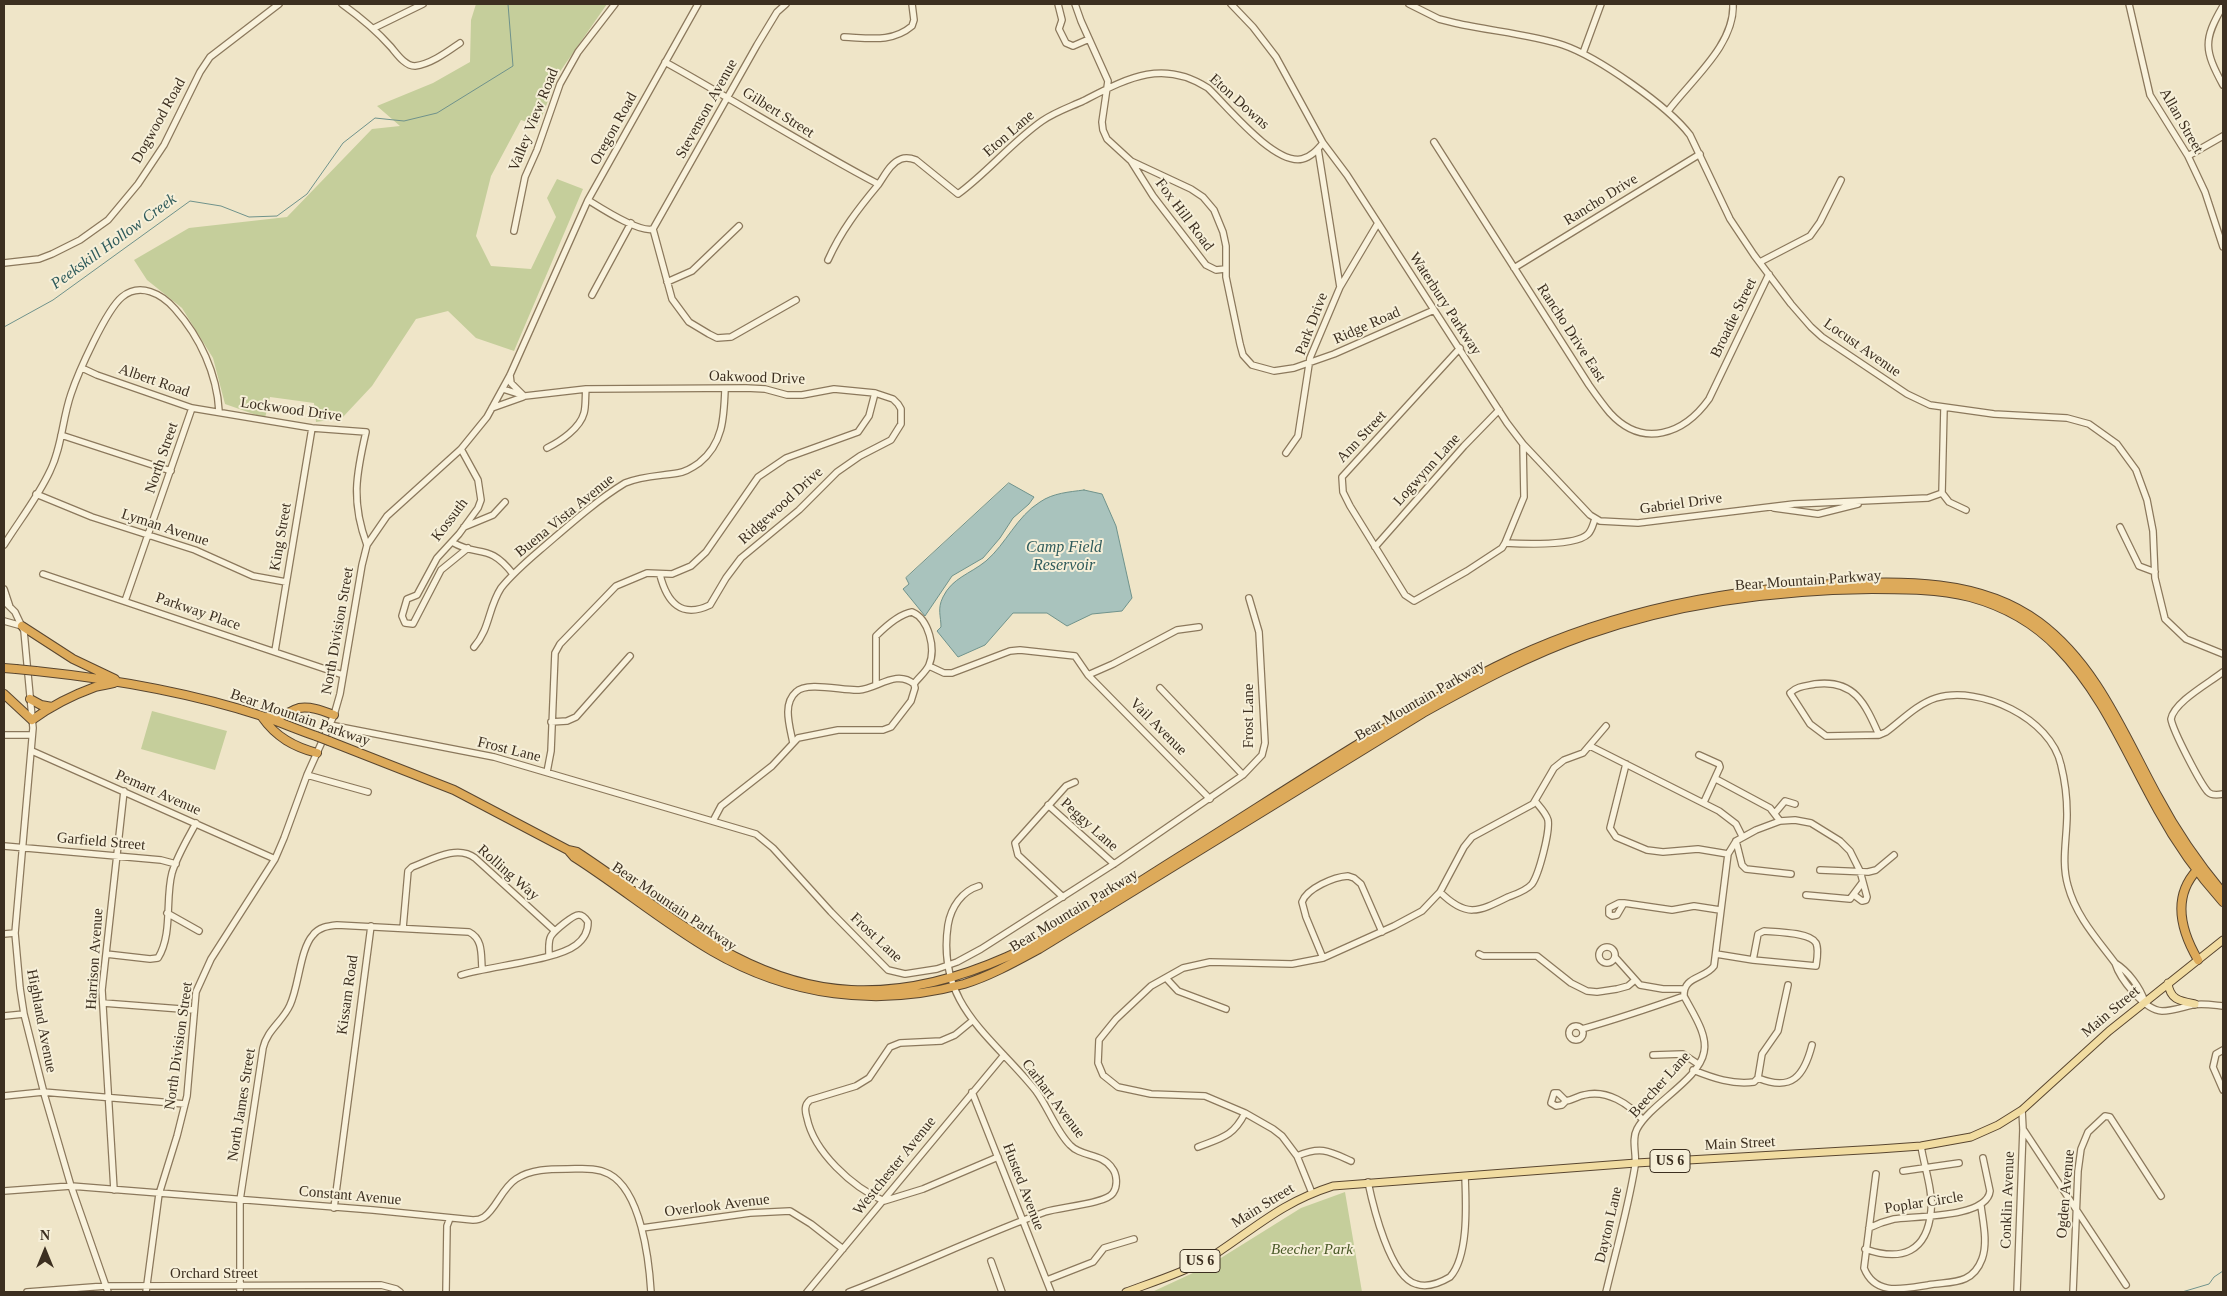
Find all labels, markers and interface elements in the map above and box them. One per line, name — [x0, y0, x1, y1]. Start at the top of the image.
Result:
street label: Stevenson Avenue — [672, 56, 742, 162]
street label: Valley View Road — [505, 66, 563, 174]
street label: Eton Downs — [1205, 70, 1273, 134]
street label: Dogwood Road — [128, 75, 190, 167]
street label: Gilbert Street — [739, 84, 817, 142]
street label: Allan Street — [2155, 85, 2207, 157]
street label: Oregon Road — [587, 89, 641, 169]
street label: Eton Lane — [980, 107, 1038, 161]
street label: Rancho Drive — [1561, 170, 1641, 230]
street label: Fox Hill Road — [1151, 175, 1217, 255]
water label: Peekskill Hollow Creek — [47, 190, 181, 294]
street label: Waterbury Parkway — [1405, 249, 1485, 359]
street label: Broadie Street — [1707, 275, 1761, 361]
street label: Rancho Drive East — [1533, 281, 1609, 385]
street label: Park Drive — [1292, 290, 1332, 358]
street label: Ridge Road — [1331, 303, 1403, 349]
street label: Locust Avenue — [1820, 315, 1904, 381]
street label: Albert Road — [116, 360, 192, 402]
street label: Oakwood Drive — [709, 367, 805, 389]
street label: Lockwood Drive — [239, 394, 343, 426]
street label: Ann Street — [1333, 407, 1391, 467]
street label: North Street — [141, 420, 183, 496]
street label: Logwynn Lane — [1390, 430, 1464, 510]
street label: Ridgewood Drive — [735, 463, 827, 549]
street label: Buena Vista Avenue — [512, 471, 618, 561]
street label: Gabriel Drive — [1639, 489, 1723, 519]
street label: Kossuth — [428, 495, 472, 545]
street label: King Street — [266, 502, 296, 572]
street label: Lyman Avenue — [119, 505, 211, 551]
water label: Camp Field Reservoir — [1026, 538, 1102, 576]
street label: North Division Street — [318, 566, 358, 696]
street label: Bear Mountain Parkway — [1734, 567, 1882, 595]
street label: Parkway Place — [153, 589, 243, 635]
street label: Bear Mountain Parkway — [1352, 657, 1488, 745]
street label: Frost Lane — [1240, 684, 1258, 748]
street label: Bear Mountain Parkway — [228, 686, 372, 750]
street label: Vail Avenue — [1126, 695, 1190, 759]
street label: Frost Lane — [475, 733, 543, 767]
street label: Pemart Avenue — [112, 766, 204, 820]
street label: Peggy Lane — [1057, 794, 1121, 856]
street label: Garfield Street — [56, 829, 146, 855]
street label: Rolling Way — [473, 841, 543, 905]
street label: Bear Mountain Parkway — [608, 859, 740, 955]
street label: Bear Mountain Parkway — [1007, 866, 1141, 956]
street label: Harrison Avenue — [82, 908, 108, 1010]
street label: Frost Lane — [846, 909, 906, 967]
street label: Kissam Road — [333, 954, 363, 1036]
street label: Highland Avenue — [22, 968, 60, 1074]
street label: North Division Street — [161, 981, 197, 1111]
street label: Main Street — [2078, 982, 2144, 1042]
street label: North James Street — [224, 1047, 260, 1163]
street label: Beecher Lane — [1626, 1048, 1694, 1122]
street label: Carhart Avenue — [1017, 1056, 1089, 1142]
street label: Westchester Avenue — [850, 1113, 940, 1219]
street label: Main Street — [1704, 1133, 1776, 1155]
street label: Husted Avenue — [998, 1141, 1048, 1233]
street label: Ogden Avenue — [2053, 1149, 2079, 1239]
road number: US 6 — [1650, 1150, 1690, 1172]
street label: Conklin Avenue — [1997, 1151, 2019, 1249]
street label: Main Street — [1228, 1180, 1298, 1232]
street label: Constant Avenue — [298, 1183, 402, 1209]
street label: Dayton Lane — [1591, 1185, 1627, 1265]
street label: Poplar Circle — [1883, 1188, 1965, 1218]
street label: Overlook Avenue — [663, 1191, 771, 1221]
north arrow — [20, 1226, 70, 1276]
text: N — [40, 1228, 50, 1243]
park label: Beecher Park — [1271, 1241, 1353, 1259]
road number: US 6 — [1180, 1250, 1220, 1272]
street label: Orchard Street — [170, 1265, 258, 1283]

